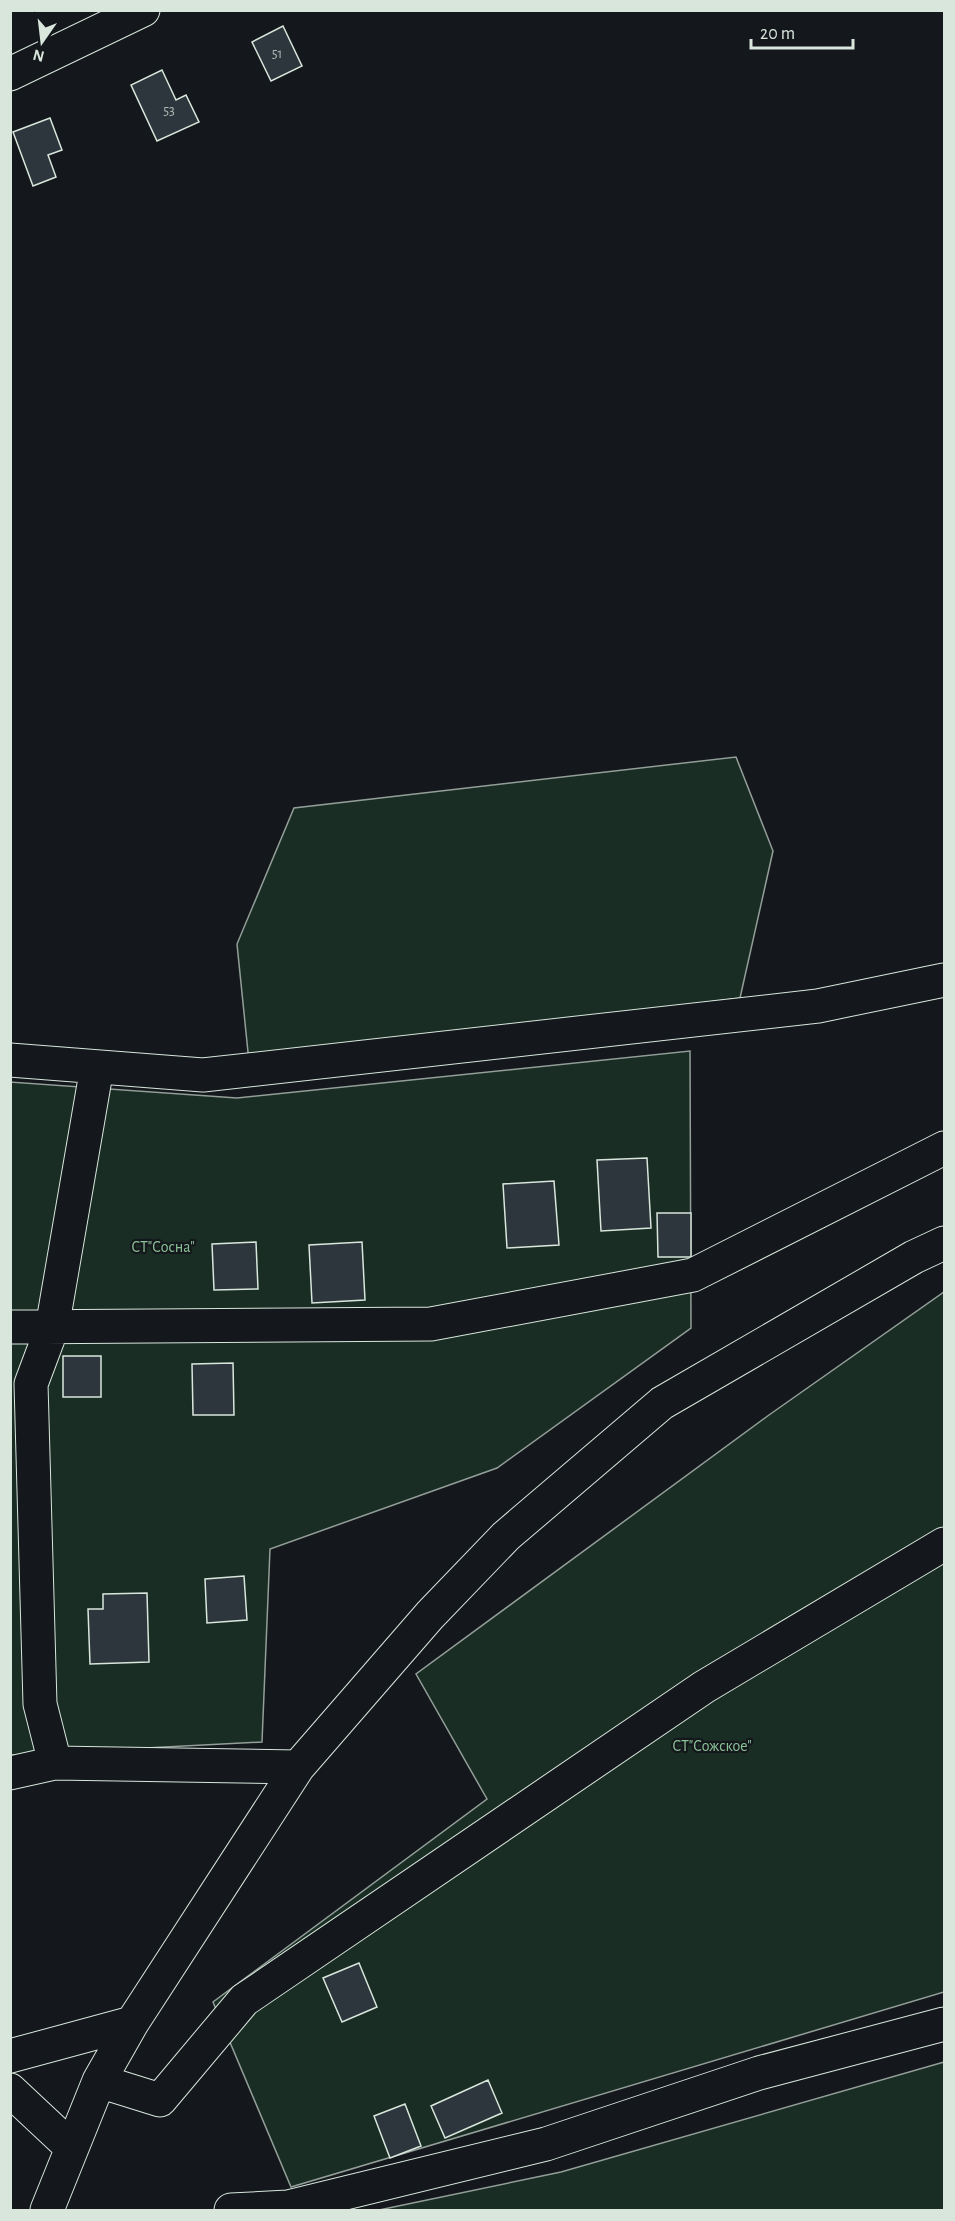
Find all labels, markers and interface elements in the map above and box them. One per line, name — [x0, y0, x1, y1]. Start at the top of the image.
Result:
north arrow — [12, 12, 72, 72]
scale bar — [751, 12, 853, 50]
text: 20 m — [760, 25, 795, 43]
text: N — [31, 46, 46, 65]
house number: 51 — [272, 47, 282, 61]
house number: 53 — [163, 104, 175, 118]
park label: СТ"Сосна" — [131, 1239, 195, 1255]
park label: СТ"Сожское" — [672, 1738, 752, 1754]

